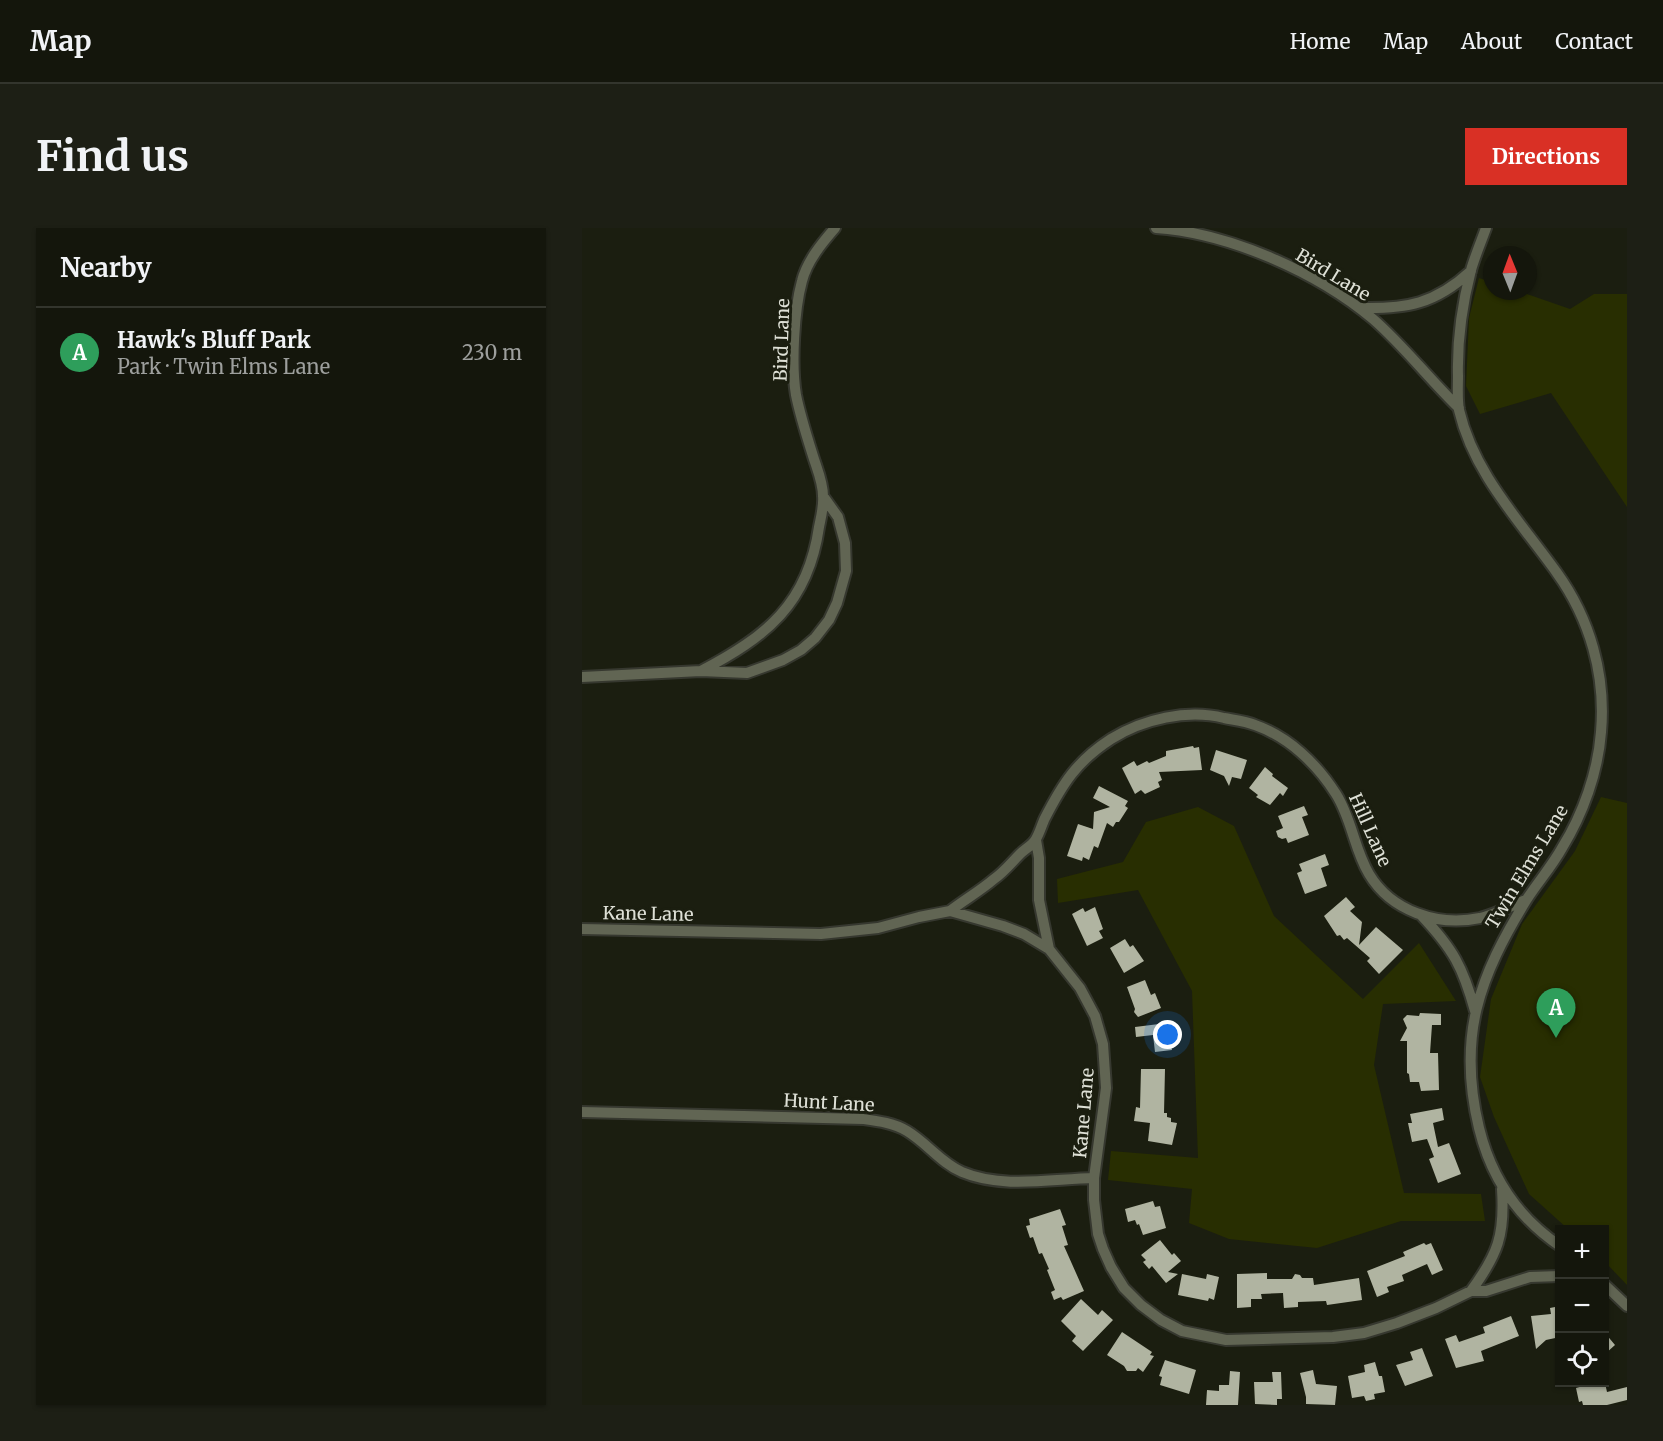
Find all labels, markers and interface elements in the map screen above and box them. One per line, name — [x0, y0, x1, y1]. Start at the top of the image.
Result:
text: Map — [30, 23, 92, 59]
text: Home — [1290, 28, 1350, 55]
text: Map — [1383, 28, 1428, 55]
text: About — [1461, 28, 1522, 55]
text: Contact — [1555, 28, 1633, 55]
button: Directions — [1465, 128, 1627, 185]
text: Find us — [36, 130, 189, 182]
street label: Bird Lane — [1292, 243, 1375, 306]
north arrow — [1483, 246, 1537, 300]
text: Nearby — [60, 251, 152, 284]
street label: Bird Lane — [769, 298, 794, 382]
text: Hawk's Bluff Park — [117, 326, 311, 354]
text: A — [72, 340, 87, 365]
text: 230 m — [462, 340, 522, 365]
text: Park · Twin Elms Lane — [117, 354, 330, 379]
street label: Hill Lane — [1344, 789, 1397, 870]
street label: Twin Elms Lane — [1480, 800, 1573, 933]
street label: Kane Lane — [602, 901, 694, 926]
pin: A — [1536, 988, 1576, 1038]
your location — [1153, 1020, 1182, 1049]
street label: Kane Lane — [1068, 1067, 1099, 1159]
street label: Hunt Lane — [783, 1089, 875, 1116]
map controls — [1555, 1225, 1609, 1387]
button: + — [1555, 1225, 1609, 1279]
button: − — [1555, 1279, 1609, 1333]
button: locate — [1555, 1333, 1609, 1387]

